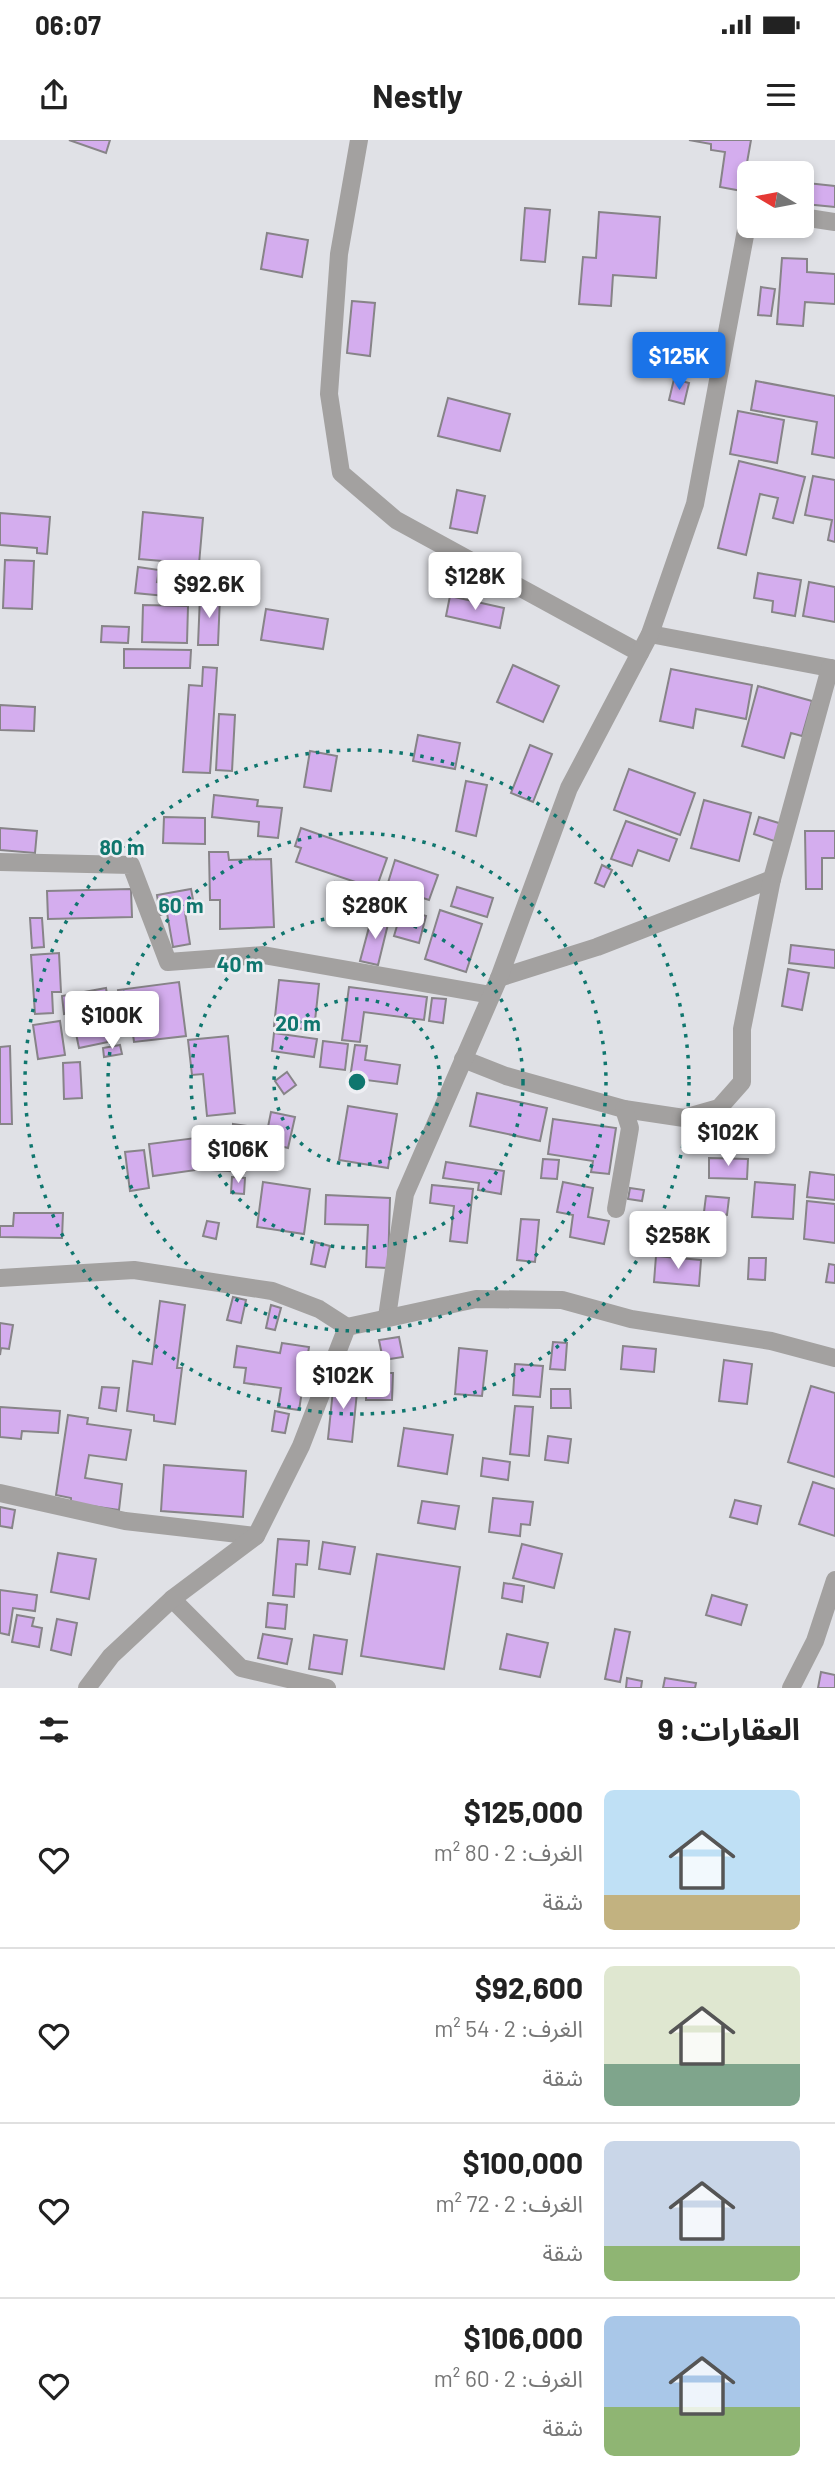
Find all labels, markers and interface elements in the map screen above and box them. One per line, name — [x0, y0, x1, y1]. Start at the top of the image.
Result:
text: 06:07 — [35, 9, 101, 40]
icon: share — [35, 76, 73, 114]
text: Nestly — [372, 76, 463, 114]
icon: menu — [762, 76, 800, 114]
north arrow — [737, 161, 814, 238]
map controls — [737, 161, 814, 238]
pin: $125K — [630, 332, 728, 392]
text: $125K — [649, 341, 709, 369]
pin: $128K — [426, 552, 524, 612]
pin: $92.6K — [152, 560, 266, 620]
text: $128K — [444, 561, 506, 589]
text: $92.6K — [173, 569, 245, 597]
text: 80 m — [99, 834, 145, 859]
pin: $280K — [326, 882, 424, 941]
text: $280K — [342, 890, 408, 918]
text: 60 m — [159, 892, 203, 917]
text: 40 m — [217, 951, 263, 976]
pin: $100K — [63, 992, 161, 1051]
text: $100K — [81, 1000, 143, 1028]
text: 20 m — [275, 1010, 321, 1035]
centre of rings — [345, 1070, 369, 1094]
pin: $102K — [679, 1108, 777, 1168]
text: $102K — [697, 1117, 759, 1145]
pin: $106K — [189, 1126, 287, 1185]
text: $106K — [207, 1134, 269, 1162]
pin: $258K — [629, 1212, 727, 1271]
text: $258K — [645, 1220, 711, 1248]
pin: $102K — [294, 1352, 392, 1411]
text: $102K — [312, 1360, 374, 1388]
text: العقارات: 9 — [658, 1710, 800, 1746]
icon: filters — [35, 1711, 73, 1749]
text: $125,000 — [464, 1793, 583, 1829]
icon: home — [660, 1818, 744, 1902]
text: الغرف: 2 · 80 m² — [434, 1838, 583, 1866]
icon: heart — [35, 1841, 73, 1879]
text: شقة — [542, 1887, 583, 1915]
text: $92,600 — [475, 1969, 583, 2005]
icon: home — [660, 1994, 744, 2078]
text: الغرف: 2 · 54 m² — [434, 2014, 583, 2042]
icon: heart — [35, 2017, 73, 2055]
text: شقة — [542, 2063, 583, 2091]
text: $100,000 — [463, 2144, 583, 2180]
icon: home — [660, 2169, 744, 2253]
text: الغرف: 2 · 72 m² — [435, 2189, 583, 2217]
icon: heart — [35, 2192, 73, 2230]
text: شقة — [542, 2238, 583, 2266]
text: $106,000 — [464, 2319, 583, 2355]
icon: home — [660, 2344, 744, 2428]
text: الغرف: 2 · 60 m² — [434, 2364, 583, 2392]
icon: heart — [35, 2367, 73, 2405]
text: شقة — [542, 2413, 583, 2441]

